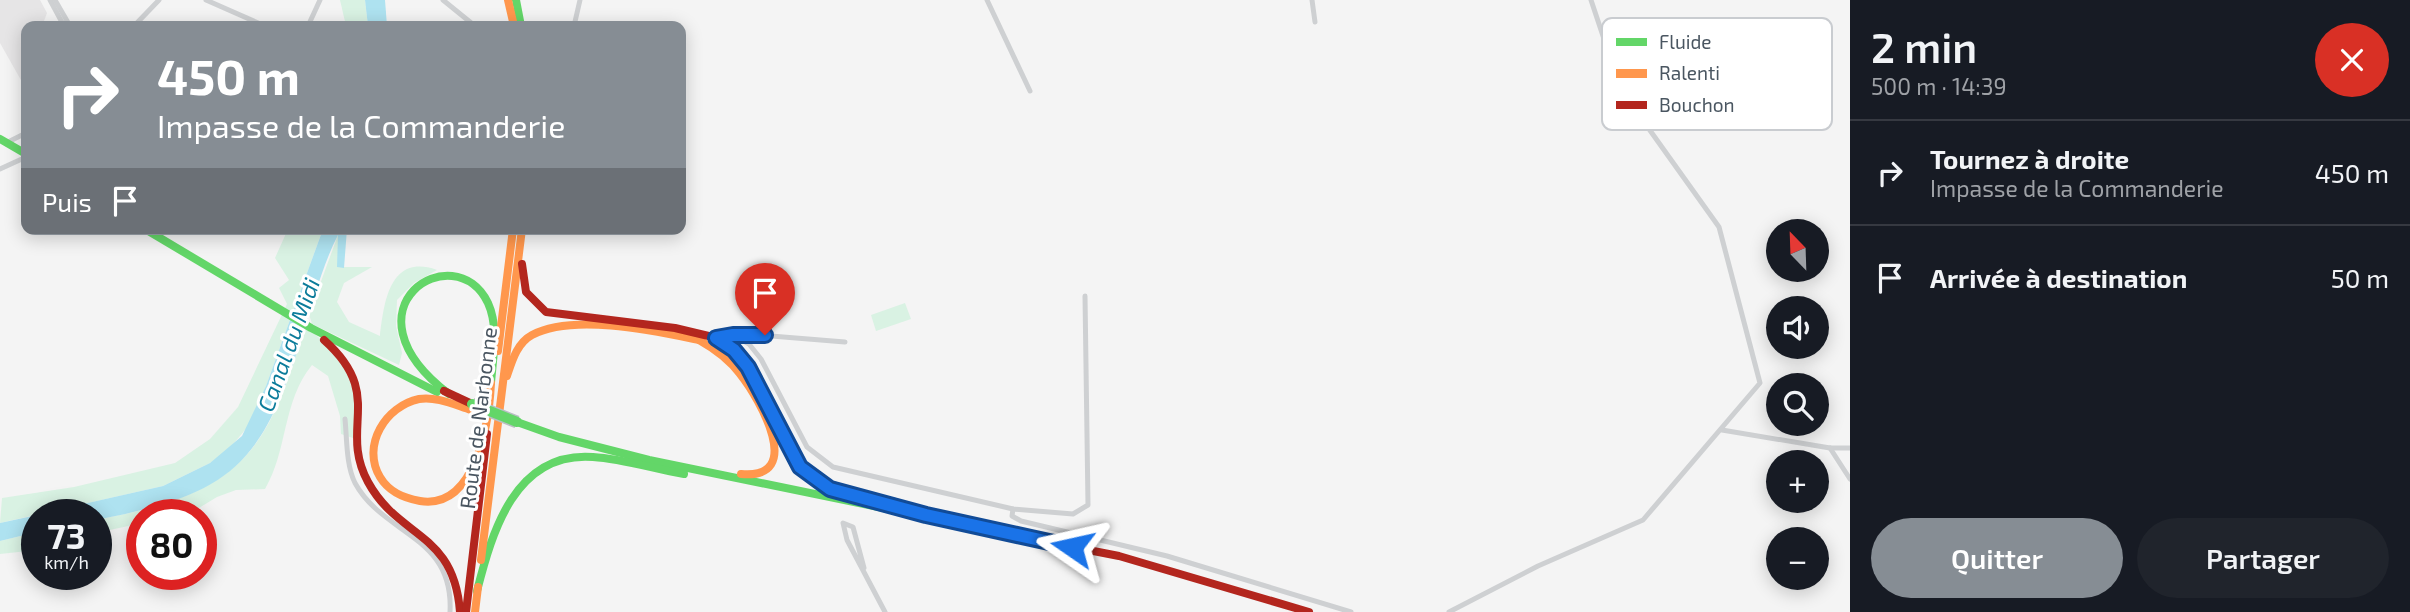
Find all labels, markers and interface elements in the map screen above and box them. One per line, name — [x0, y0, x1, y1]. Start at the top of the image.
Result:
legend — [1602, 18, 1832, 130]
text: 2 min — [1871, 21, 1977, 71]
button: close — [2315, 23, 2389, 97]
text: Fluide — [1659, 30, 1712, 53]
text: 450 m — [157, 46, 300, 105]
icon: right — [42, 49, 133, 140]
text: Ralenti — [1659, 61, 1720, 84]
text: 500 m · 14:39 — [1871, 72, 2007, 100]
text: Bouchon — [1659, 93, 1735, 116]
text: Impasse de la Commanderie — [157, 106, 565, 144]
text: Tournez à droite — [1930, 143, 2129, 174]
icon: right — [1871, 154, 1909, 192]
text: 450 m — [2315, 157, 2389, 188]
text: Impasse de la Commanderie — [1930, 174, 2224, 202]
icon: arrive — [106, 182, 144, 220]
text: Puis — [42, 186, 92, 217]
north arrow — [1766, 219, 1829, 282]
map controls — [1766, 219, 1829, 590]
icon: arrive — [1871, 259, 1909, 297]
text: Arrivée à destination — [1930, 262, 2187, 293]
text: 50 m — [2331, 262, 2389, 293]
pin — [735, 263, 795, 335]
water label: Canal du Midi — [251, 274, 325, 415]
icon: arrive — [746, 274, 784, 312]
button: sound — [1766, 296, 1829, 359]
street label: Route de Narbonne — [454, 325, 501, 510]
button: search — [1766, 373, 1829, 436]
button: + — [1766, 450, 1829, 513]
speed limit sign: 80 — [126, 499, 217, 590]
position arrow — [1035, 510, 1109, 584]
text: 73 — [47, 514, 86, 556]
button: Quitter — [1871, 518, 2123, 598]
button: Partager — [2137, 518, 2389, 598]
button: − — [1766, 527, 1829, 590]
text: km/h — [44, 551, 89, 573]

